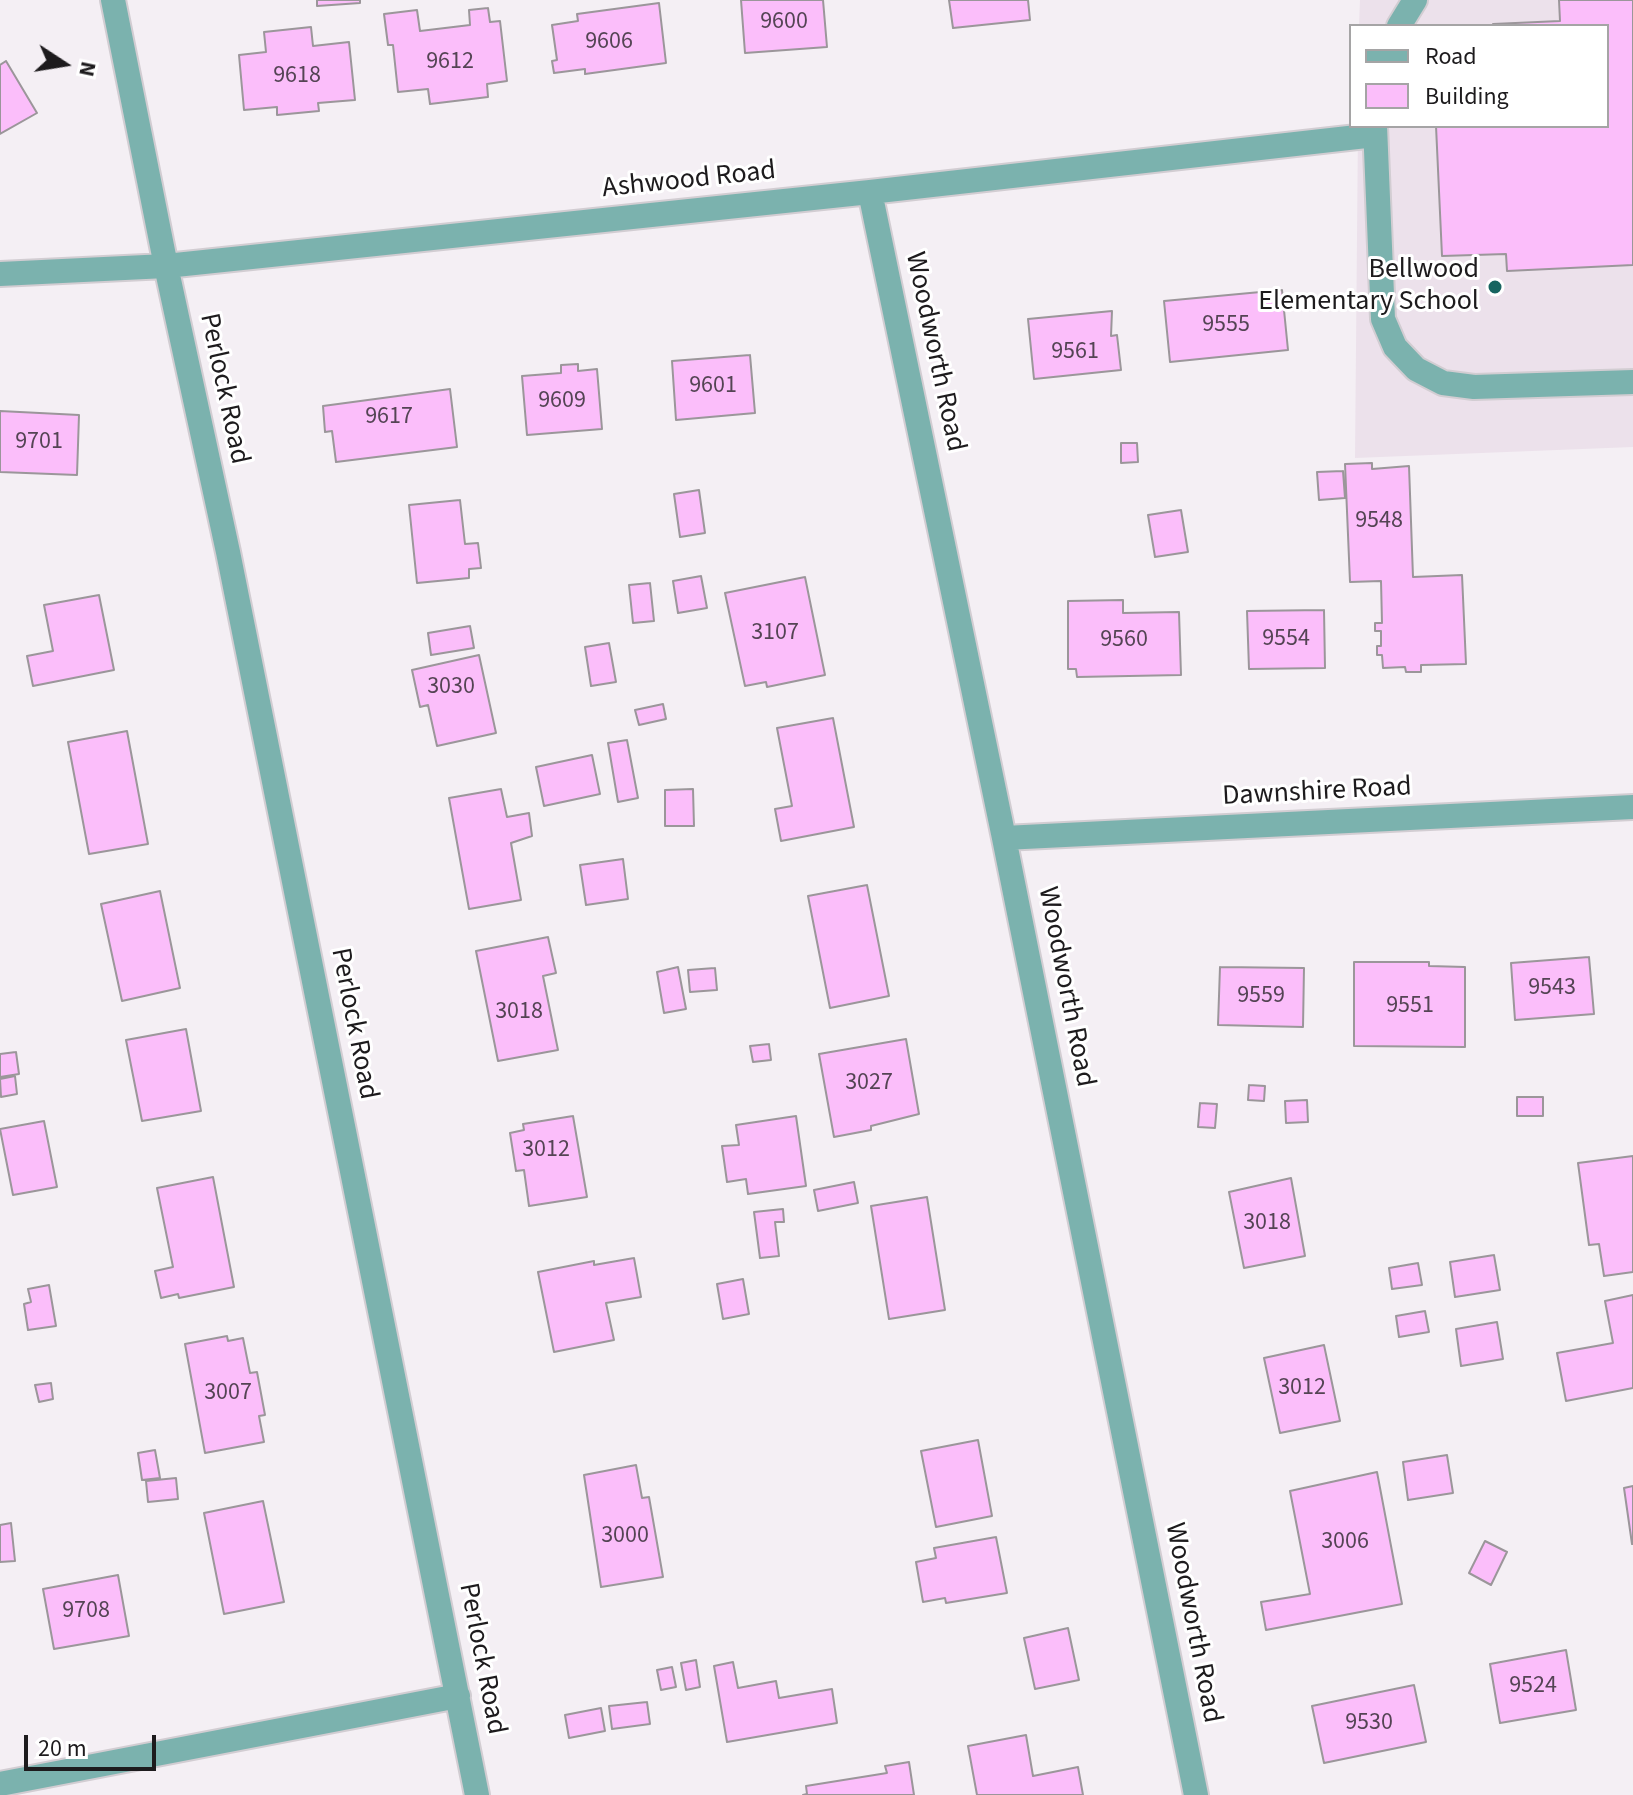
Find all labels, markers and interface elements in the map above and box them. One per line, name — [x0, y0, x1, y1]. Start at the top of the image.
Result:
house number: 9600 — [760, 9, 808, 37]
north arrow — [24, 24, 104, 104]
legend — [1349, 24, 1609, 128]
house number: 9606 — [585, 29, 633, 57]
text: Road — [1425, 39, 1477, 74]
house number: 9612 — [426, 49, 474, 77]
text: N — [70, 58, 105, 79]
house number: 9618 — [273, 63, 321, 91]
text: Building — [1425, 79, 1509, 114]
street label: Ashwood Road — [601, 155, 777, 207]
street label: Woodworth Road — [896, 249, 972, 455]
place label: Bellwood Elementary School — [1258, 254, 1479, 320]
marker: Bellwood Elementary School — [1486, 278, 1504, 296]
street label: Perlock Road — [191, 310, 255, 468]
house number: 9555 — [1202, 312, 1250, 340]
house number: 9561 — [1051, 339, 1099, 367]
house number: 9601 — [689, 373, 737, 401]
house number: 9609 — [538, 388, 586, 416]
house number: 9617 — [365, 404, 413, 432]
house number: 9701 — [15, 429, 63, 457]
house number: 9548 — [1355, 508, 1403, 536]
house number: 3107 — [751, 620, 799, 648]
house number: 9554 — [1262, 626, 1310, 654]
house number: 9560 — [1100, 627, 1148, 655]
house number: 3030 — [427, 674, 475, 702]
street label: Dawnshire Road — [1221, 771, 1413, 815]
street label: Woodworth Road — [1029, 884, 1101, 1090]
street label: Perlock Road — [322, 945, 384, 1103]
house number: 9543 — [1528, 975, 1576, 1003]
house number: 9559 — [1237, 983, 1285, 1011]
house number: 9551 — [1386, 993, 1434, 1021]
house number: 3018 — [495, 999, 543, 1027]
house number: 3027 — [845, 1070, 893, 1098]
house number: 3012 — [522, 1137, 570, 1165]
house number: 3018 — [1243, 1210, 1291, 1238]
house number: 3012 — [1278, 1375, 1326, 1403]
house number: 3007 — [204, 1380, 252, 1408]
street label: Woodworth Road — [1156, 1520, 1228, 1726]
house number: 3000 — [601, 1523, 649, 1551]
house number: 3006 — [1321, 1529, 1369, 1557]
street label: Perlock Road — [450, 1580, 512, 1738]
house number: 9708 — [62, 1598, 110, 1626]
house number: 9524 — [1509, 1673, 1557, 1701]
house number: 9530 — [1345, 1710, 1393, 1738]
scale bar — [28, 1719, 160, 1769]
text: 20 m — [38, 1731, 87, 1766]

